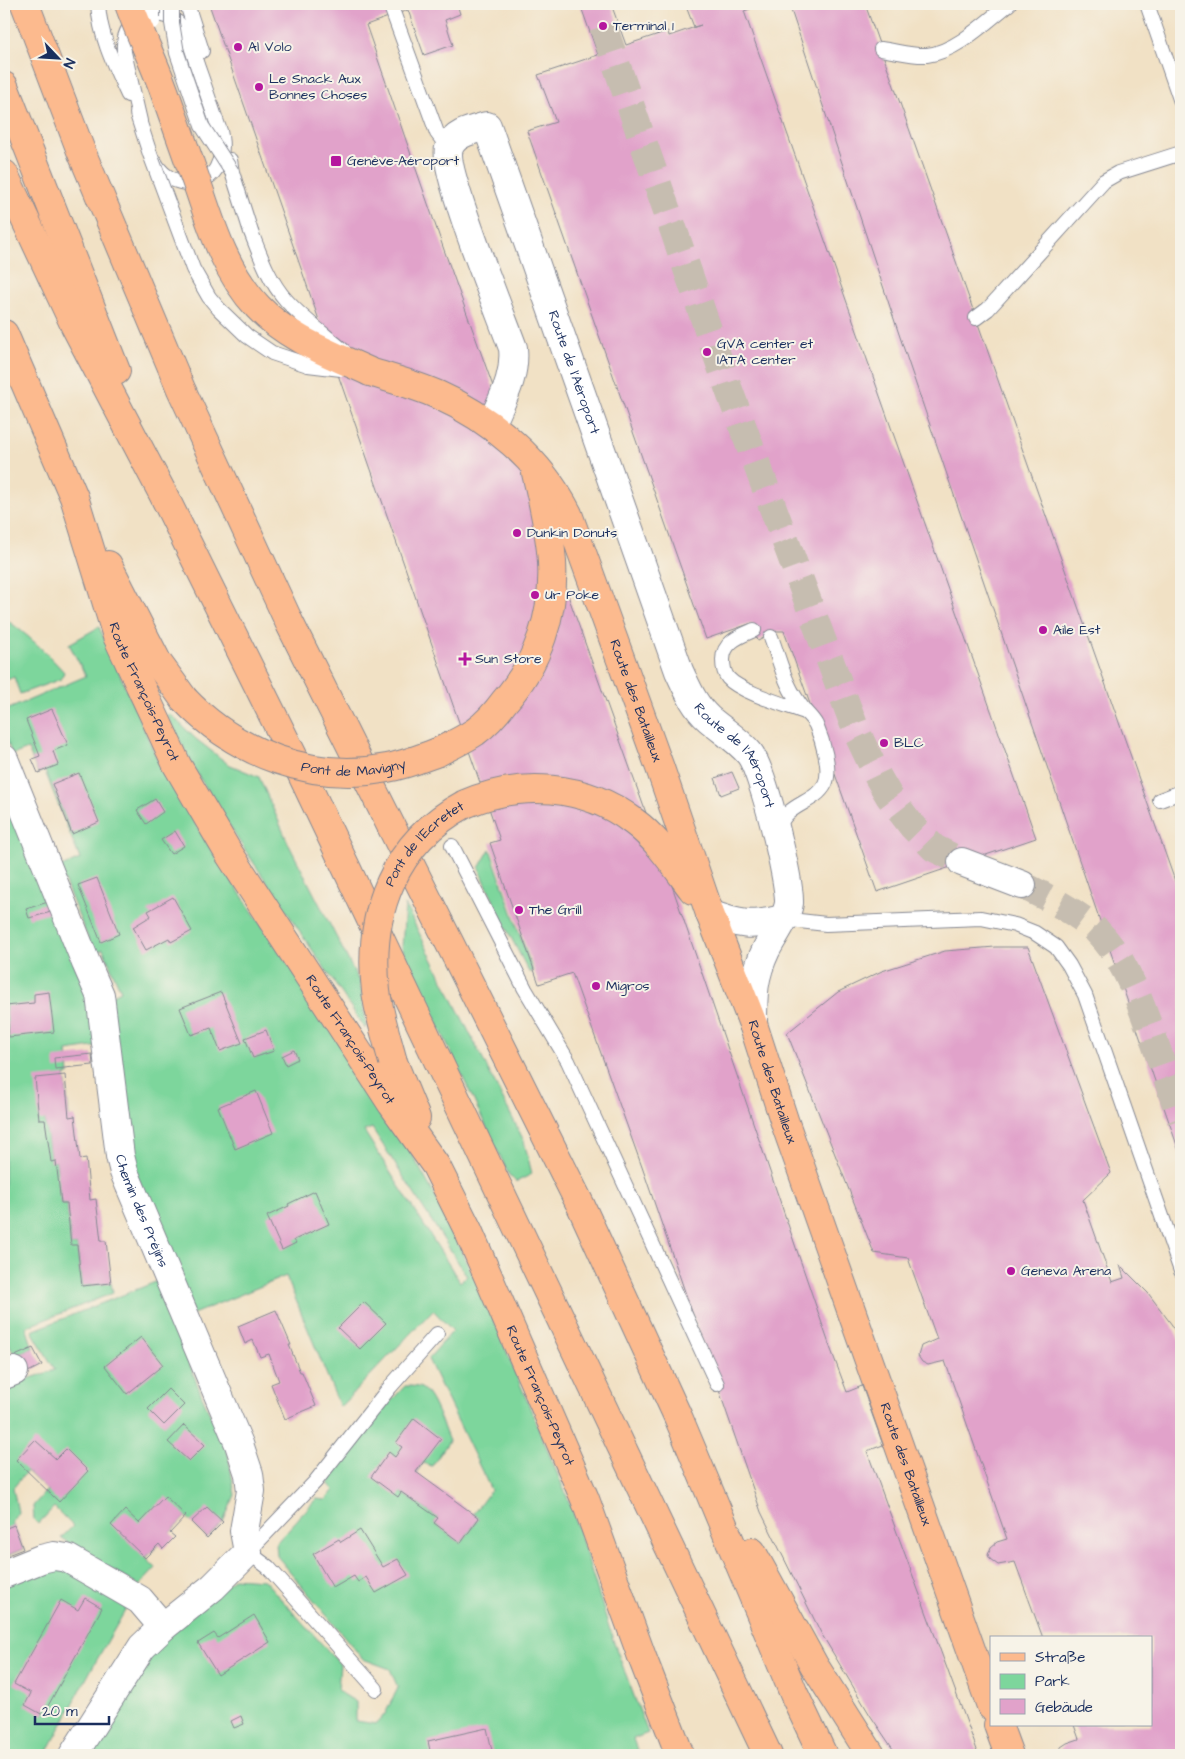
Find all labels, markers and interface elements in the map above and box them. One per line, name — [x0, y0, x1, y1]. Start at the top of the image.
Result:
place label: Terminal 1 — [613, 16, 674, 36]
marker: Terminal 1 — [597, 20, 609, 32]
north arrow — [32, 32, 82, 82]
place label: Al Volo — [248, 37, 292, 57]
marker: Al Volo — [232, 41, 244, 53]
text: N — [58, 55, 80, 71]
place label: Le Snack Aux Bonnes Choses — [269, 69, 367, 105]
marker: Le Snack Aux Bonnes Choses — [253, 81, 265, 93]
place label: Genève-Aéroport — [347, 151, 460, 171]
marker: Genève-Aéroport — [329, 154, 343, 168]
street label: Route de l'Aéroport — [543, 308, 605, 437]
place label: GVA center et IATA center — [717, 334, 814, 370]
marker: GVA center et IATA center — [701, 346, 713, 358]
place label: Dunkin Donuts — [527, 523, 617, 543]
marker: Dunkin Donuts — [511, 527, 523, 539]
place label: Ur Poke — [545, 585, 600, 605]
marker: Ur Poke — [529, 589, 541, 601]
street label: Route François-Peyrot — [103, 620, 184, 765]
place label: Aile Est — [1053, 620, 1101, 640]
marker: Aile Est — [1037, 624, 1049, 636]
street label: Route des Batailleux — [604, 637, 667, 765]
place label: Sun Store — [475, 649, 542, 669]
marker: Sun Store — [459, 653, 471, 665]
street label: Route de l'Aéroport — [689, 699, 779, 811]
place label: BLC — [894, 733, 924, 753]
marker: BLC — [878, 737, 890, 749]
street label: Pont de Mavigny — [299, 754, 409, 782]
street label: Pont de l'Ecretet — [380, 796, 468, 890]
place label: The Grill — [529, 900, 582, 920]
marker: The Grill — [513, 904, 525, 916]
street label: Route François-Peyrot — [301, 971, 400, 1109]
place label: Migros — [606, 976, 650, 996]
marker: Migros — [590, 980, 602, 992]
street label: Route des Batailleux — [742, 1018, 802, 1147]
street label: Chemin des Préjins — [110, 1152, 173, 1270]
place label: Geneva Arena — [1021, 1261, 1111, 1281]
marker: Geneva Arena — [1005, 1265, 1017, 1277]
street label: Route François-Peyrot — [501, 1322, 580, 1469]
street label: Route des Batailleux — [875, 1400, 937, 1529]
legend — [990, 1636, 1152, 1726]
text: Straße — [1035, 1647, 1085, 1668]
text: Park — [1035, 1671, 1070, 1692]
scale bar — [35, 1694, 109, 1726]
text: Gebäude — [1035, 1697, 1093, 1718]
text: 20 m — [42, 1701, 78, 1722]

